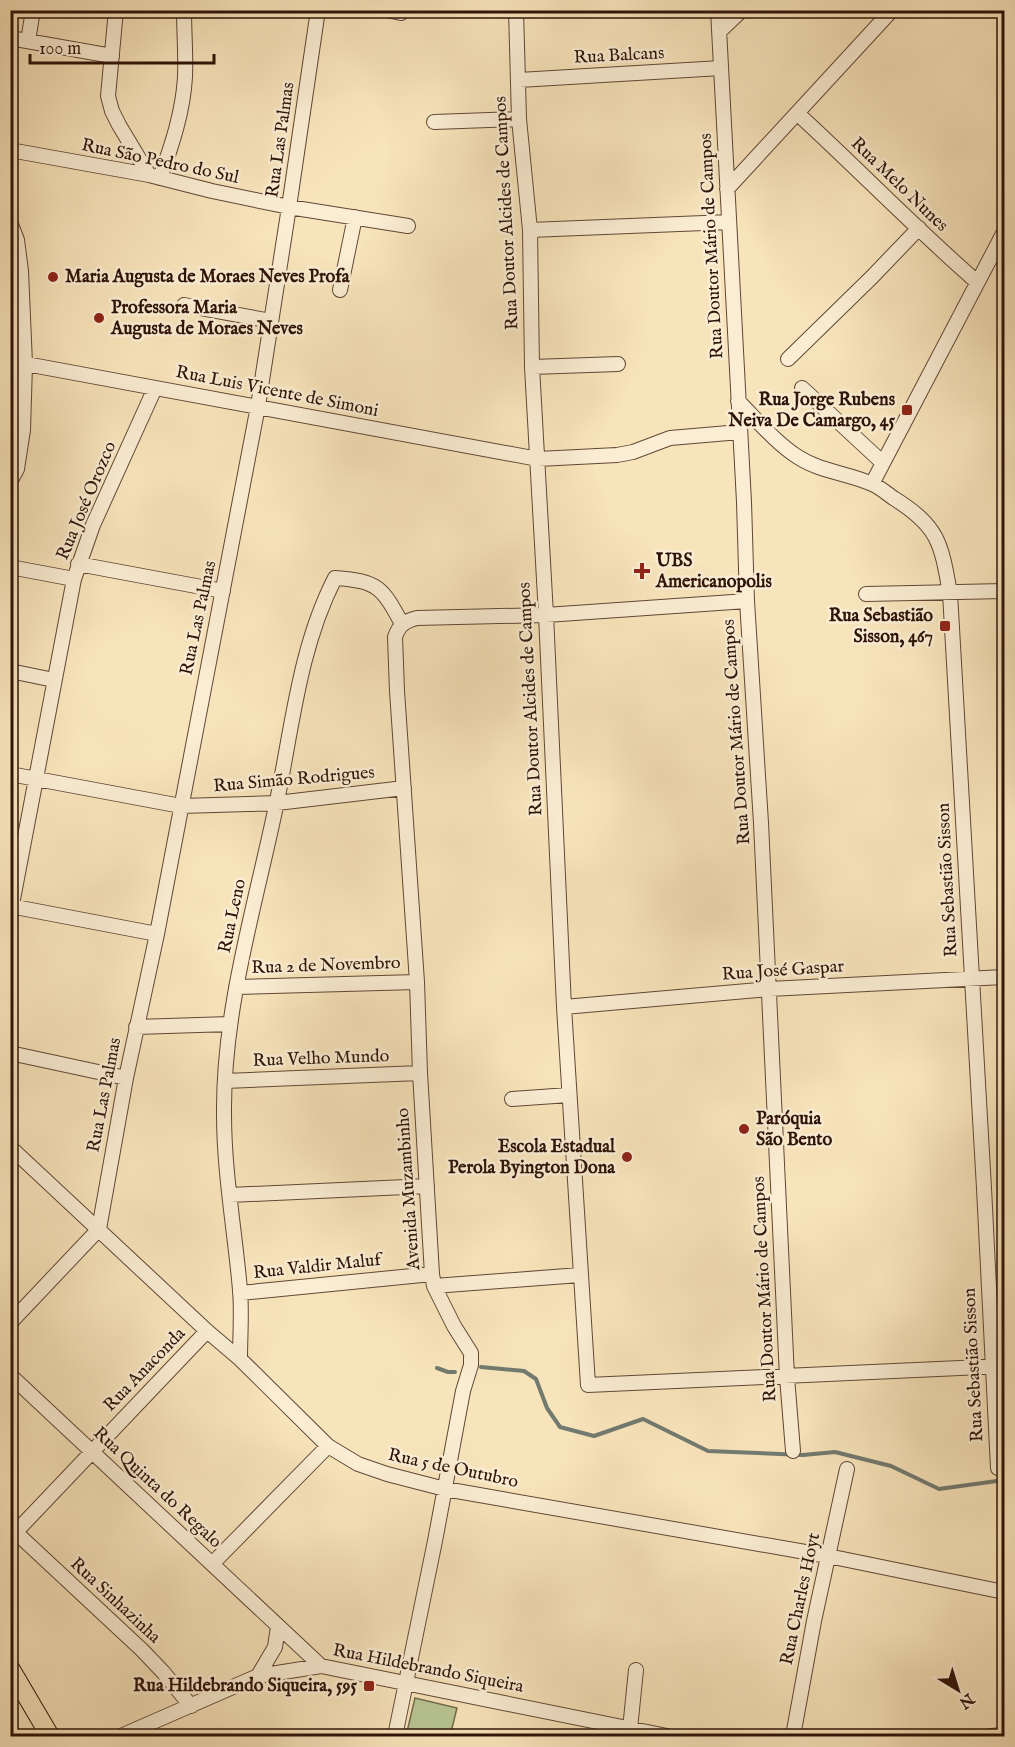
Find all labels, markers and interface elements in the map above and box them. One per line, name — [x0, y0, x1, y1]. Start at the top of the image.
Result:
scale bar — [30, 27, 214, 65]
text: 100 m — [39, 38, 81, 61]
street label: Rua Balcans — [573, 42, 665, 70]
street label: Rua Las Palmas — [262, 81, 300, 199]
street label: Rua Doutor Alcides de Campos — [489, 95, 525, 331]
street label: Rua Doutor Mário de Campos — [695, 132, 729, 360]
street label: Rua Melo Nunes — [845, 133, 953, 237]
street label: Rua São Pedro do Sul — [79, 134, 241, 190]
place label: Maria Augusta de Moraes Neves Profa — [65, 266, 351, 289]
marker: Maria Augusta de Moraes Neves Profa — [46, 270, 60, 284]
place label: Professora Maria Augusta de Moraes Neves — [110, 297, 303, 341]
marker: Professora Maria Augusta de Moraes Neves — [92, 311, 106, 325]
street label: Rua Luis Vicente de Simoni — [174, 361, 380, 423]
place label: Rua Jorge Rubens Neiva De Camargo, 45 — [727, 389, 896, 433]
marker: Rua Jorge Rubens Neiva De Camargo, 45 — [900, 403, 914, 417]
street label: Rua José Orozco — [52, 438, 122, 564]
place label: UBS Americanopolis — [655, 550, 773, 594]
street label: Rua Las Palmas — [176, 559, 222, 677]
marker: UBS Americanopolis — [633, 562, 651, 580]
street label: Rua Doutor Alcides de Campos — [513, 581, 549, 817]
place label: Rua Sebastião Sisson, 467 — [829, 605, 933, 649]
street label: Rua Doutor Mário de Campos — [718, 618, 756, 846]
marker: Rua Sebastião Sisson, 467 — [938, 619, 952, 633]
street label: Rua Simão Rodrigues — [212, 761, 376, 799]
street label: Rua Sebastião Sisson — [932, 802, 964, 958]
street label: Rua Leno — [214, 877, 252, 955]
street label: Rua 2 de Novembro — [251, 952, 401, 980]
street label: Rua José Gaspar — [721, 955, 845, 987]
street label: Rua Las Palmas — [83, 1036, 127, 1154]
street label: Rua Velho Mundo — [252, 1045, 390, 1073]
street label: Avenida Muzambinho — [392, 1107, 426, 1272]
place label: Paróquia São Bento — [756, 1108, 832, 1152]
marker: Paróquia São Bento — [737, 1122, 751, 1136]
place label: Escola Estadual Perola Byington Dona — [448, 1136, 616, 1180]
marker: Escola Estadual Perola Byington Dona — [620, 1150, 634, 1164]
street label: Rua Doutor Mário de Campos — [748, 1175, 782, 1403]
street label: Rua Valdir Maluf — [252, 1248, 385, 1285]
street label: Rua Sebastião Sisson — [958, 1287, 990, 1443]
street label: Rua Anaconda — [99, 1323, 191, 1417]
street label: Rua Quinta do Regalo — [88, 1422, 227, 1554]
street label: Rua 5 de Outubro — [386, 1444, 520, 1494]
street label: Rua Charles Hoyt — [776, 1531, 826, 1667]
street label: Rua Sinhazinha — [65, 1553, 165, 1649]
street label: Rua Hildebrando Siqueira — [331, 1639, 526, 1699]
north arrow — [928, 1660, 988, 1720]
place label: Rua Hildebrando Siqueira, 595 — [133, 1675, 357, 1698]
marker: Rua Hildebrando Siqueira, 595 — [362, 1679, 376, 1693]
text: N — [954, 1687, 978, 1712]

